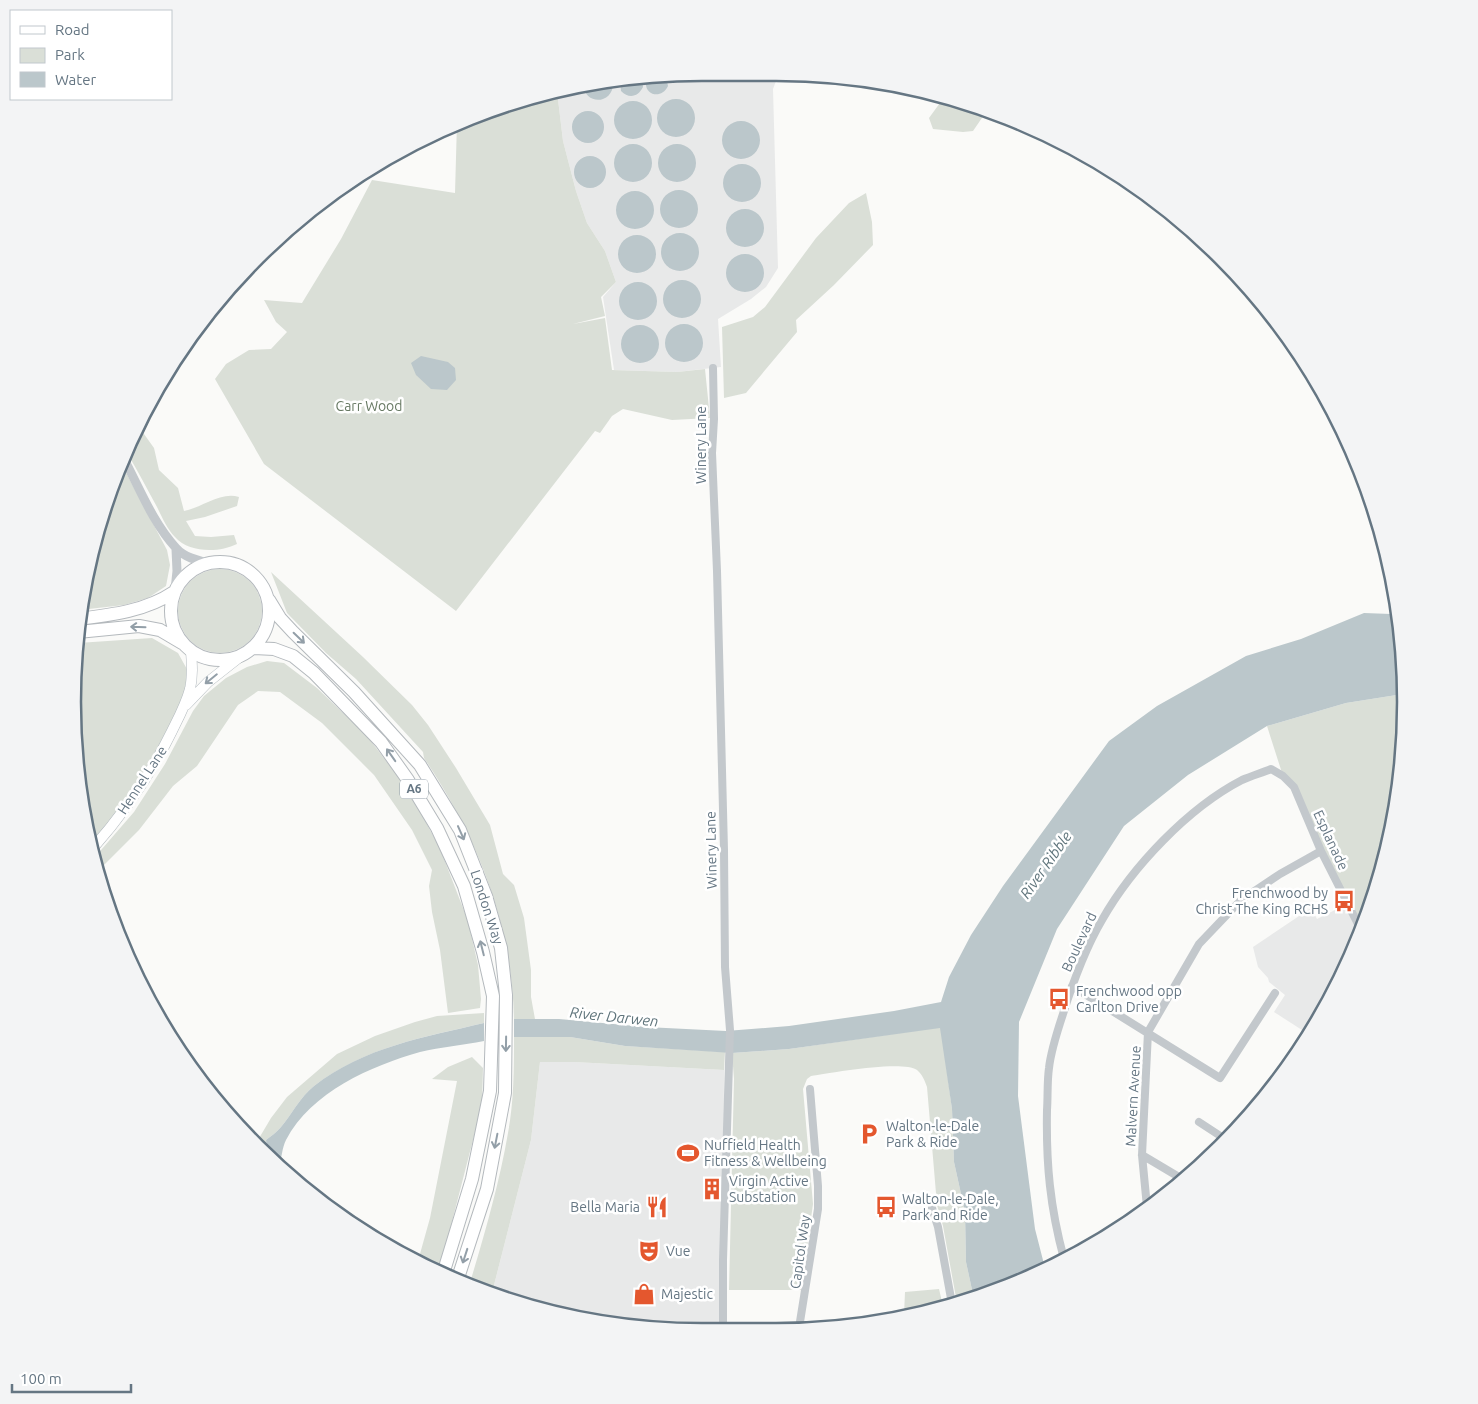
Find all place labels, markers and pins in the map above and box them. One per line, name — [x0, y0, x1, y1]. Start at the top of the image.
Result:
place label: Frenchwood by Christ The King RCHS — [1195, 885, 1328, 917]
bus stop icon: Frenchwood by Christ The King RCHS — [1331, 888, 1357, 914]
place label: Frenchwood opp Carlton Drive — [1076, 983, 1182, 1015]
bus stop icon: Frenchwood opp Carlton Drive — [1046, 986, 1072, 1012]
place label: Walton-le-Dale Park & Ride — [886, 1118, 979, 1150]
parking icon: Walton-le-Dale Park & Ride — [856, 1121, 882, 1147]
place label: Nuffield Health Fitness & Wellbeing — [704, 1137, 827, 1169]
sports icon: Nuffield Health Fitness & Wellbeing — [675, 1140, 701, 1166]
place label: Virgin Active Substation — [729, 1173, 809, 1205]
building icon: Virgin Active Substation — [699, 1176, 725, 1202]
place label: Walton-le-Dale, Park and Ride — [902, 1191, 999, 1223]
restaurant icon: Bella Maria — [644, 1194, 670, 1220]
bus stop icon: Walton-le-Dale, Park and Ride — [873, 1194, 899, 1220]
place label: Bella Maria — [570, 1199, 640, 1215]
theatre icon: Vue — [636, 1238, 662, 1264]
place label: Vue — [666, 1243, 690, 1259]
shop icon: Majestic — [631, 1281, 657, 1307]
place label: Majestic — [661, 1286, 713, 1302]

